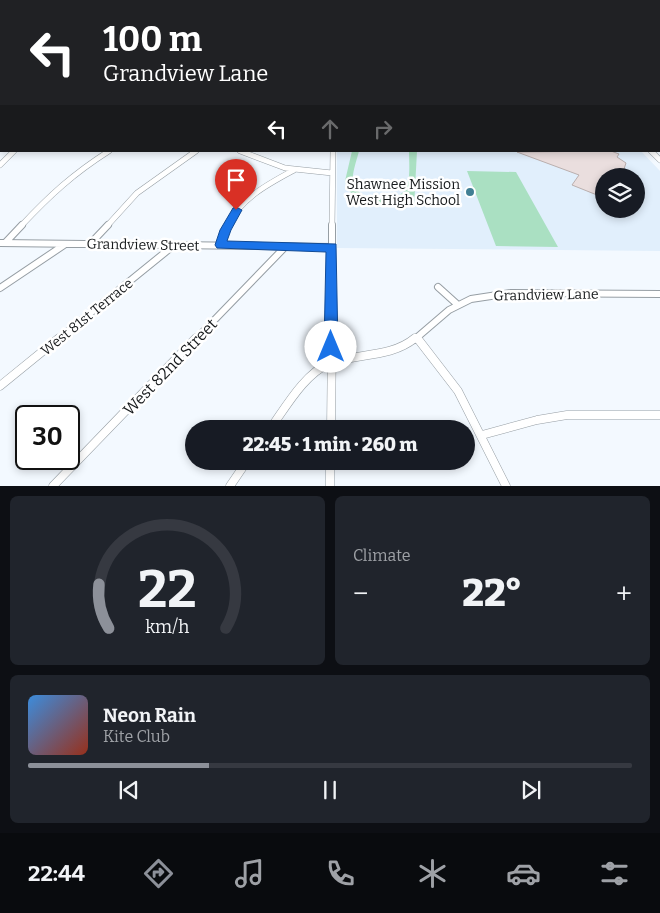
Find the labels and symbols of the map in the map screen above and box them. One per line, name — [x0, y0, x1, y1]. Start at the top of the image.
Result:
pin — [215, 159, 257, 210]
place label: Shawnee Mission West High School — [346, 176, 460, 209]
marker: Shawnee Mission West High School — [464, 186, 476, 198]
street label: Grandview Street — [86, 236, 200, 254]
street label: West 81st Terrace — [38, 275, 136, 359]
street label: Grandview Lane — [493, 286, 599, 304]
street label: West 82nd Street — [119, 315, 221, 419]
position arrow — [304, 320, 356, 372]
speed limit sign: 30 — [15, 405, 80, 470]

